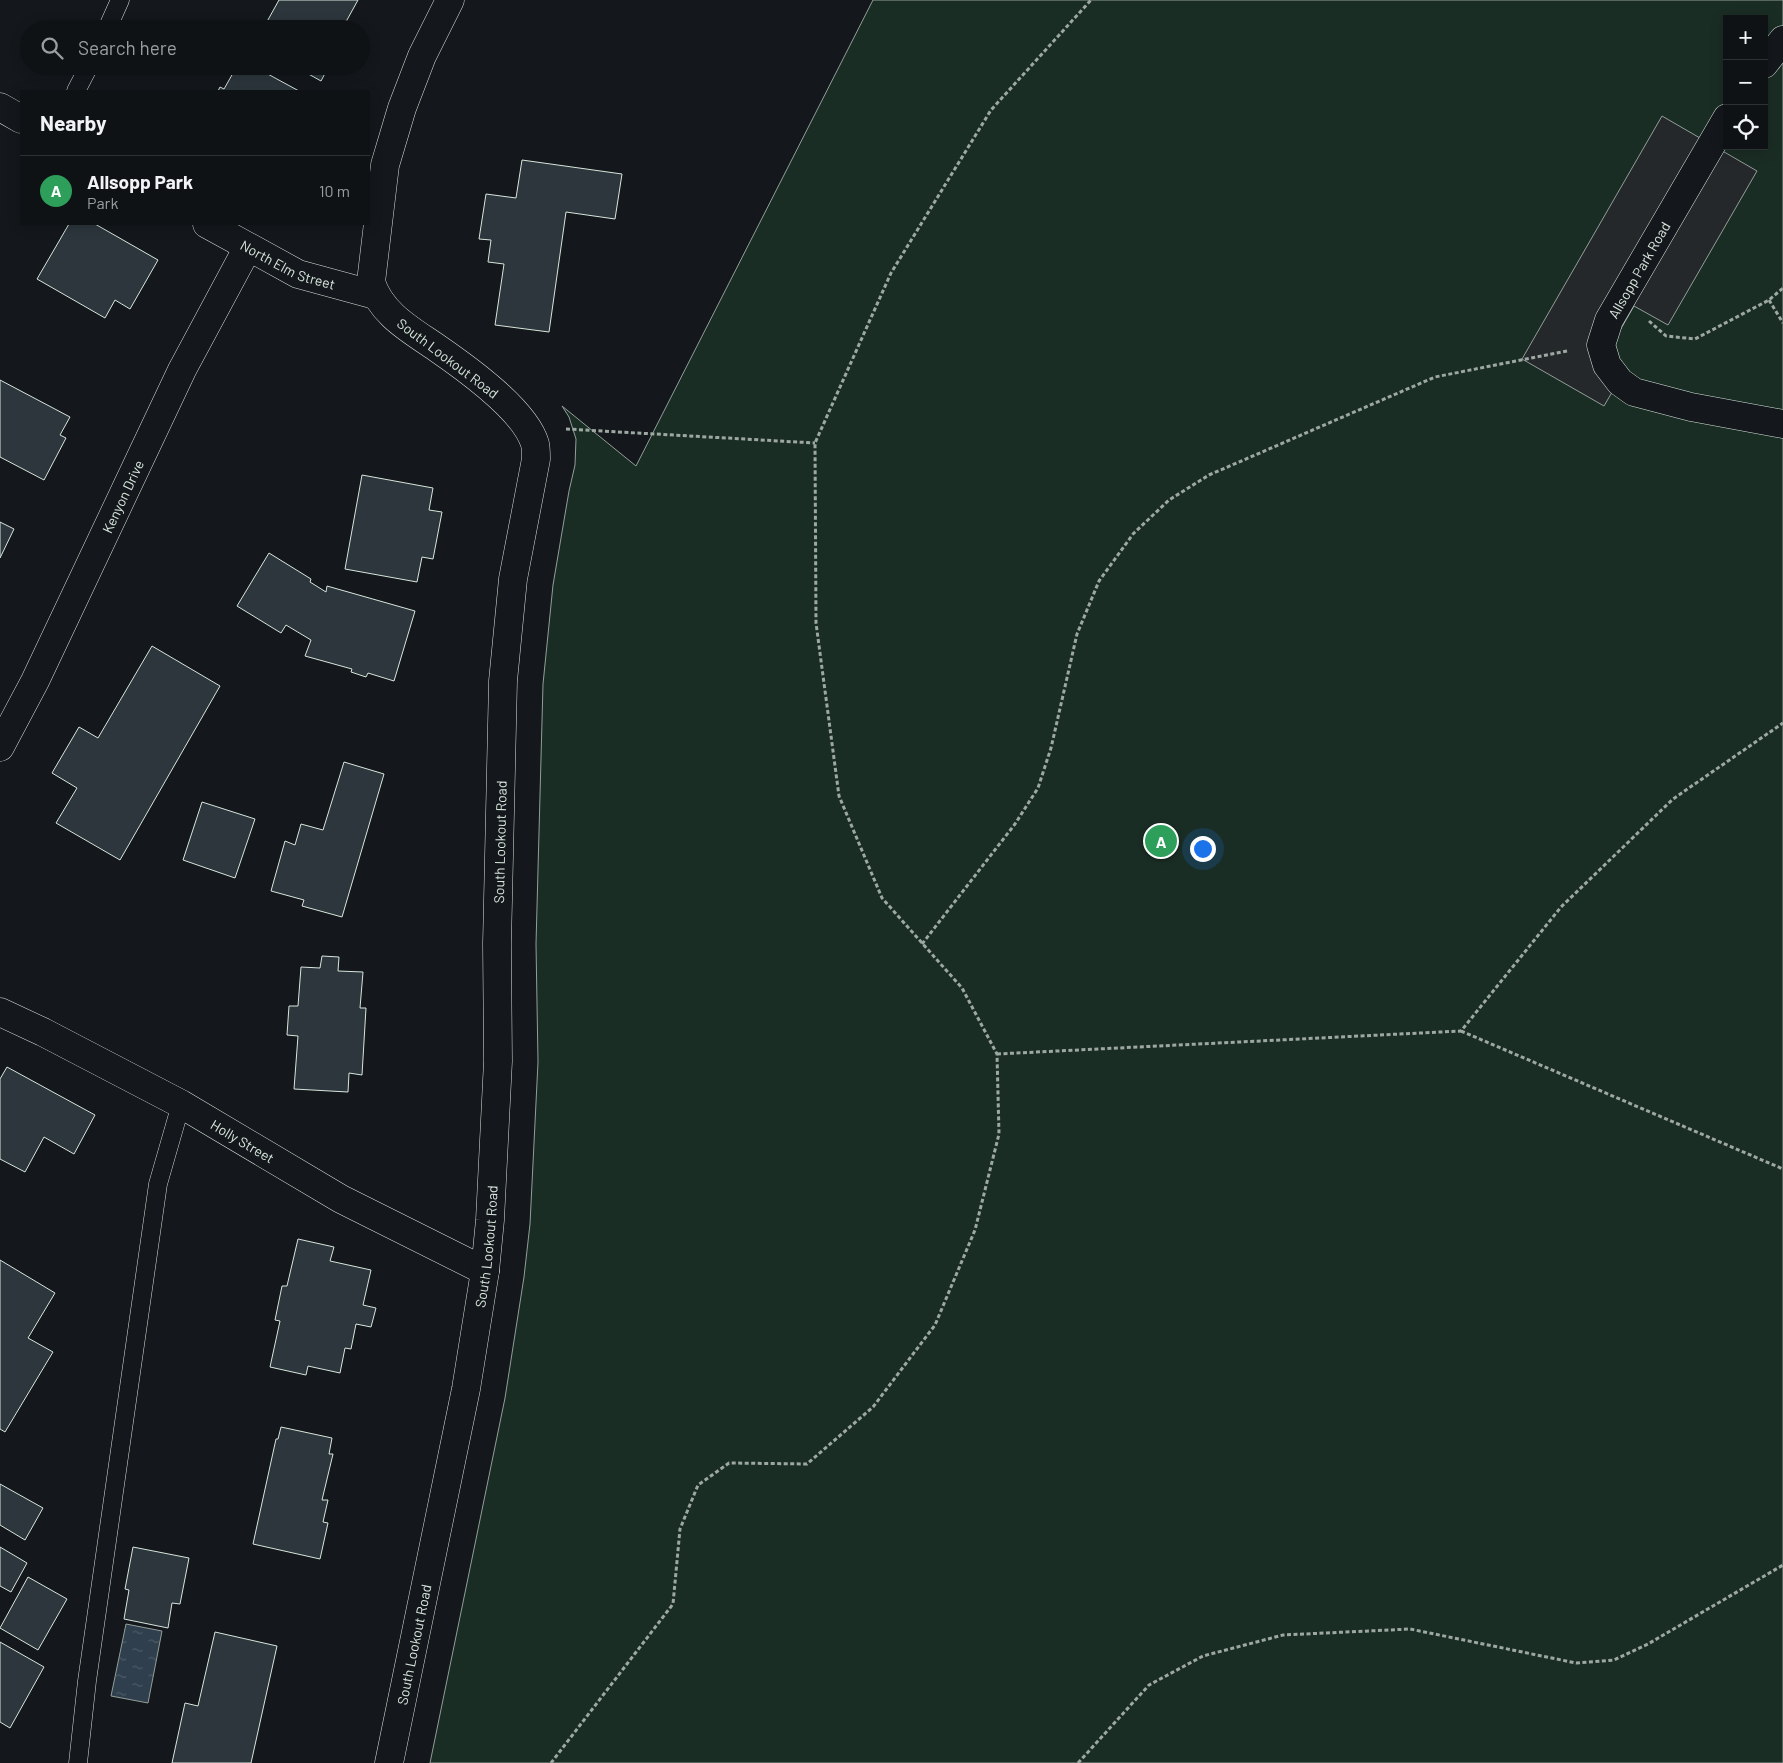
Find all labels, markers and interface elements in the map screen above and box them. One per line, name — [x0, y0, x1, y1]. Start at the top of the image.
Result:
map controls — [1723, 15, 1768, 150]
button: + — [1723, 15, 1768, 60]
search box — [20, 20, 370, 75]
icon: search — [38, 34, 66, 62]
text: Search here — [78, 36, 177, 59]
button: − — [1723, 60, 1768, 105]
button: locate — [1723, 105, 1768, 150]
text: Nearby — [40, 110, 106, 135]
text: Allsopp Park — [87, 170, 193, 193]
text: A — [51, 181, 61, 200]
text: 10 m — [319, 181, 350, 200]
text: Park — [87, 193, 118, 212]
street label: Allsopp Park Road — [1604, 219, 1674, 321]
street label: North Elm Street — [238, 236, 337, 292]
street label: South Lookout Road — [394, 314, 502, 402]
street label: Kenyon Drive — [98, 457, 147, 536]
street label: South Lookout Road — [489, 780, 509, 903]
pin: A — [1145, 822, 1177, 860]
your location — [1190, 836, 1216, 862]
street label: Holly Street — [208, 1115, 278, 1166]
street label: South Lookout Road — [471, 1185, 500, 1309]
street label: South Lookout Road — [393, 1583, 434, 1706]

